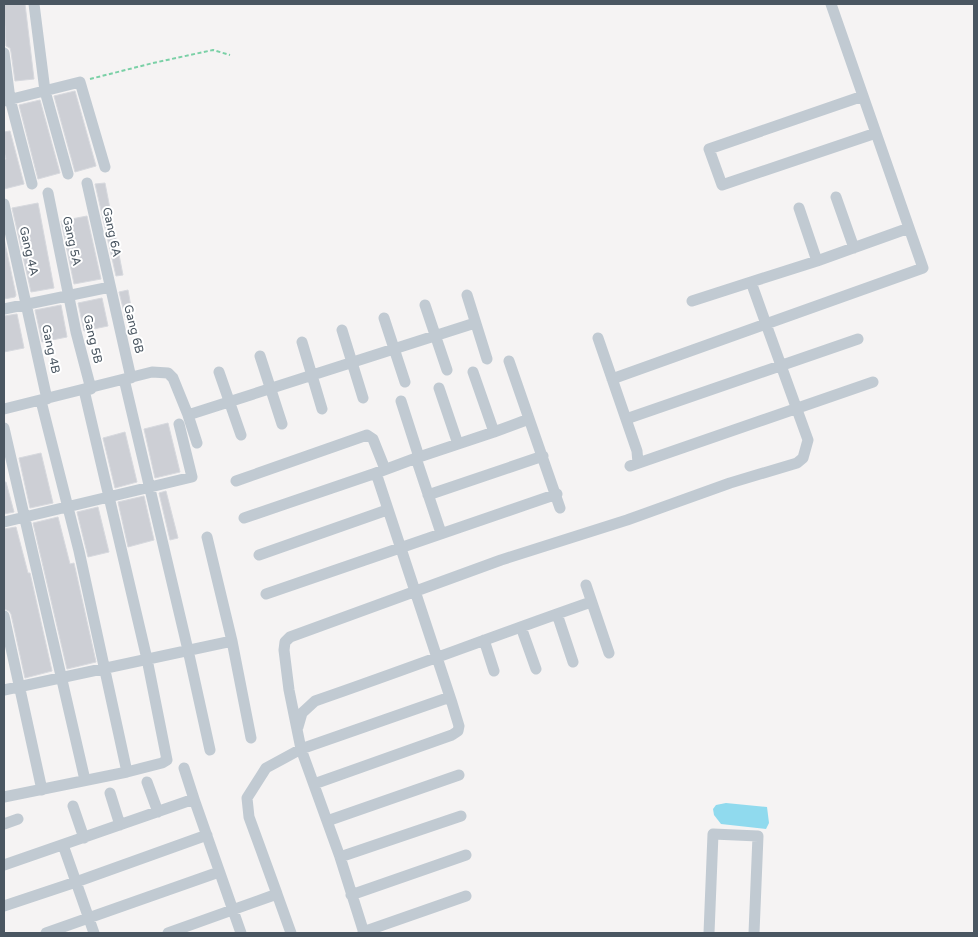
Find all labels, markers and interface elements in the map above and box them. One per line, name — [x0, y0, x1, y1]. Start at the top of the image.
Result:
street label: Gang 6A — [100, 206, 124, 258]
street label: Gang 5A — [60, 215, 84, 267]
street label: Gang 4A — [17, 225, 41, 277]
street label: Gang 6B — [121, 303, 147, 355]
street label: Gang 5B — [81, 313, 105, 365]
street label: Gang 4B — [39, 323, 63, 375]

